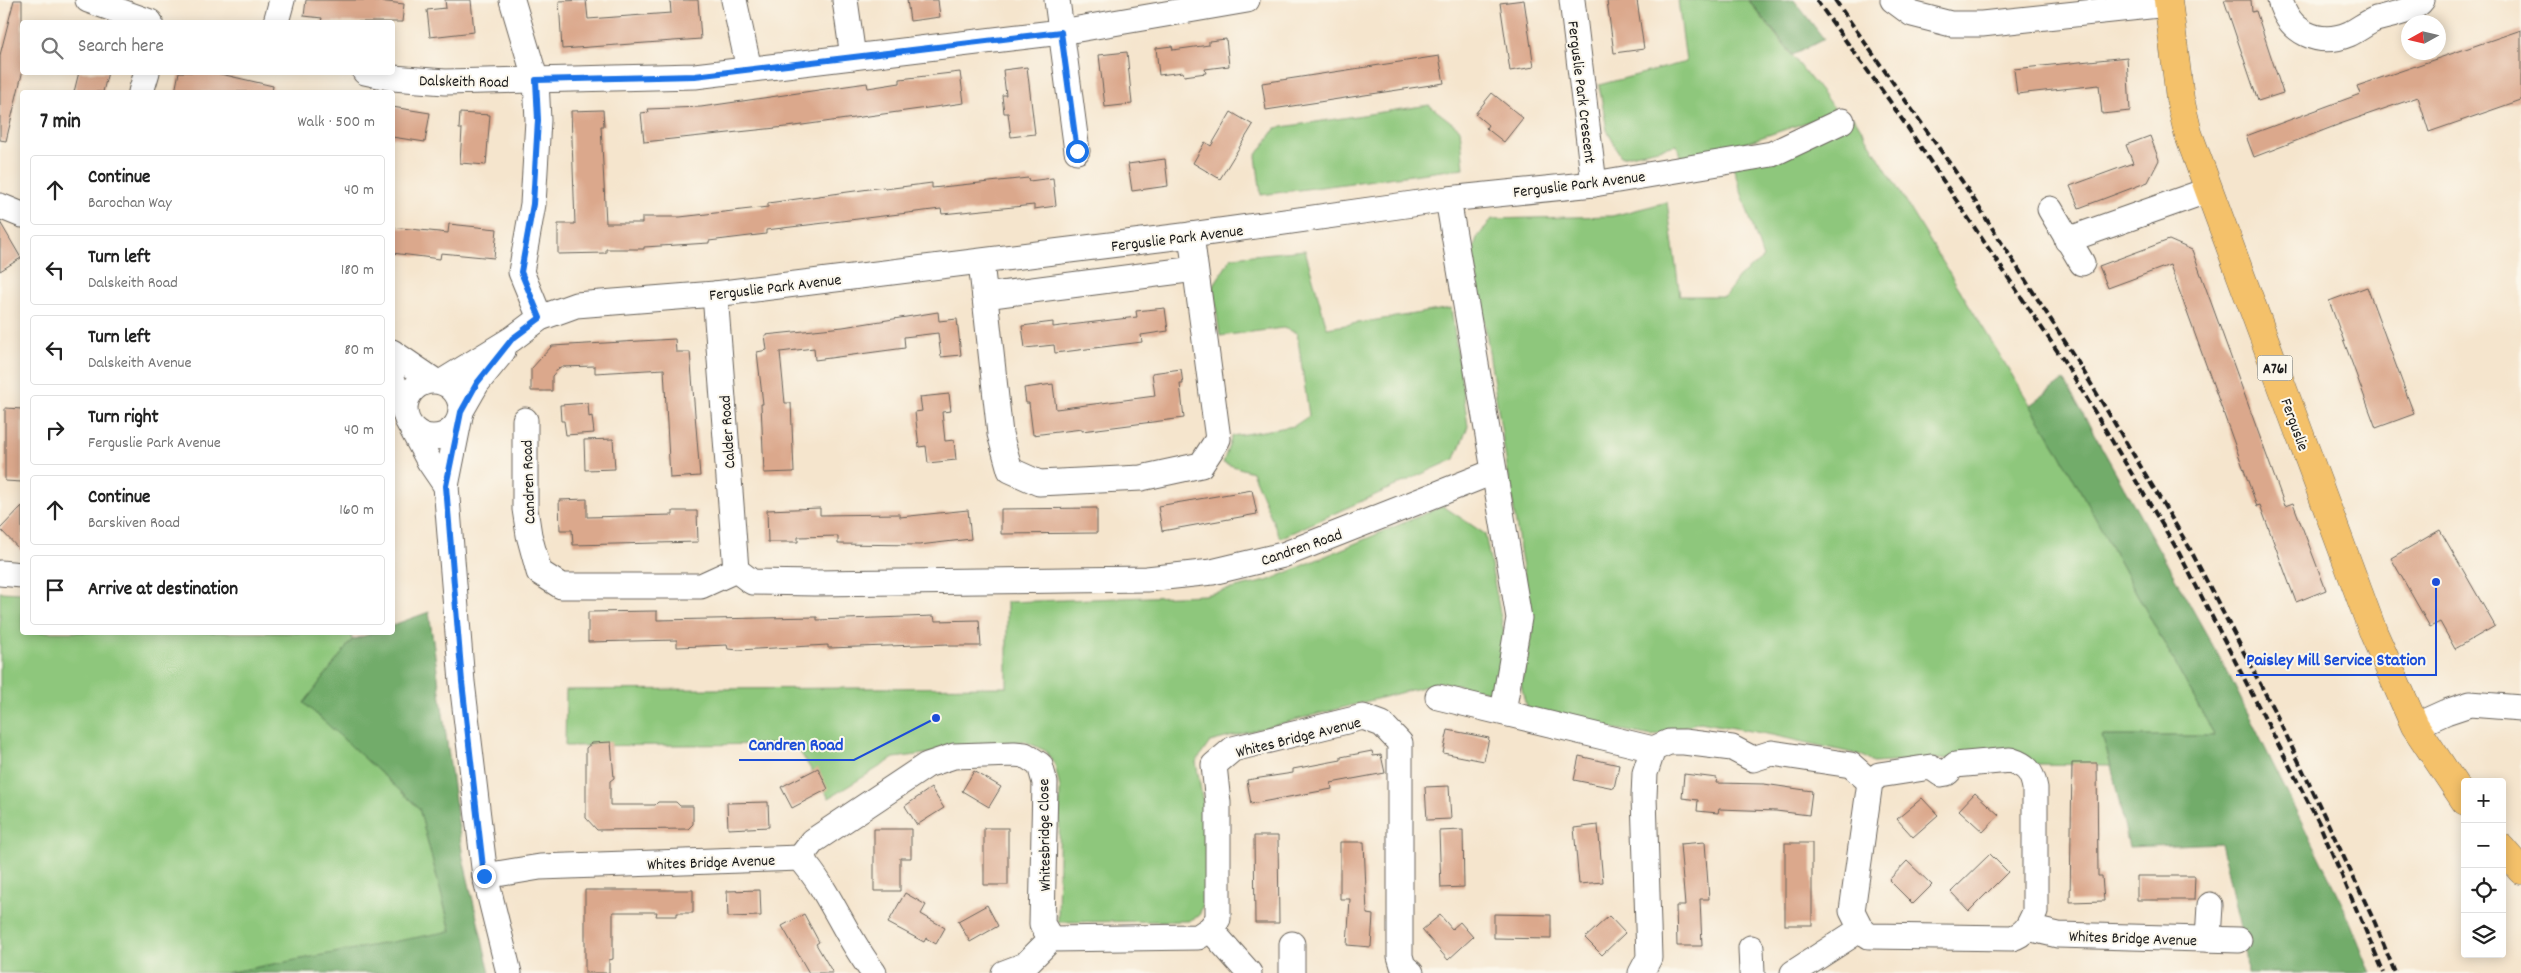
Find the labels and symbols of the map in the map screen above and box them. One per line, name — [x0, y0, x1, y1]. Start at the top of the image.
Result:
north arrow — [2401, 15, 2446, 60]
street label: Ferguslie Park Crescent — [1560, 20, 1601, 165]
street label: Dalskeith Road — [419, 70, 509, 95]
route start — [1066, 140, 1089, 163]
street label: Ferguslie Park Avenue — [1512, 166, 1647, 205]
street label: Ferguslie Park Avenue — [1110, 220, 1245, 259]
street label: Ferguslie Park Avenue — [708, 269, 843, 308]
road number: A761 — [2258, 356, 2292, 380]
street label: Calder Road — [714, 394, 743, 469]
street label: Ferguslie — [2274, 395, 2314, 454]
street label: Candren Road — [517, 439, 542, 524]
street label: Candren Road — [1258, 524, 1345, 573]
callout: Paisley Mill Service Station — [2236, 642, 2436, 675]
text: Paisley Mill Service Station — [2246, 649, 2426, 674]
street label: Whites Bridge Avenue — [1234, 712, 1364, 765]
callout: Candren Road — [739, 727, 854, 760]
text: Candren Road — [749, 734, 843, 759]
street label: Whitesbridge Close — [1033, 778, 1058, 892]
street label: Whites Bridge Avenue — [647, 850, 776, 877]
route end — [473, 865, 496, 888]
street label: Whites Bridge Avenue — [2068, 926, 2197, 953]

